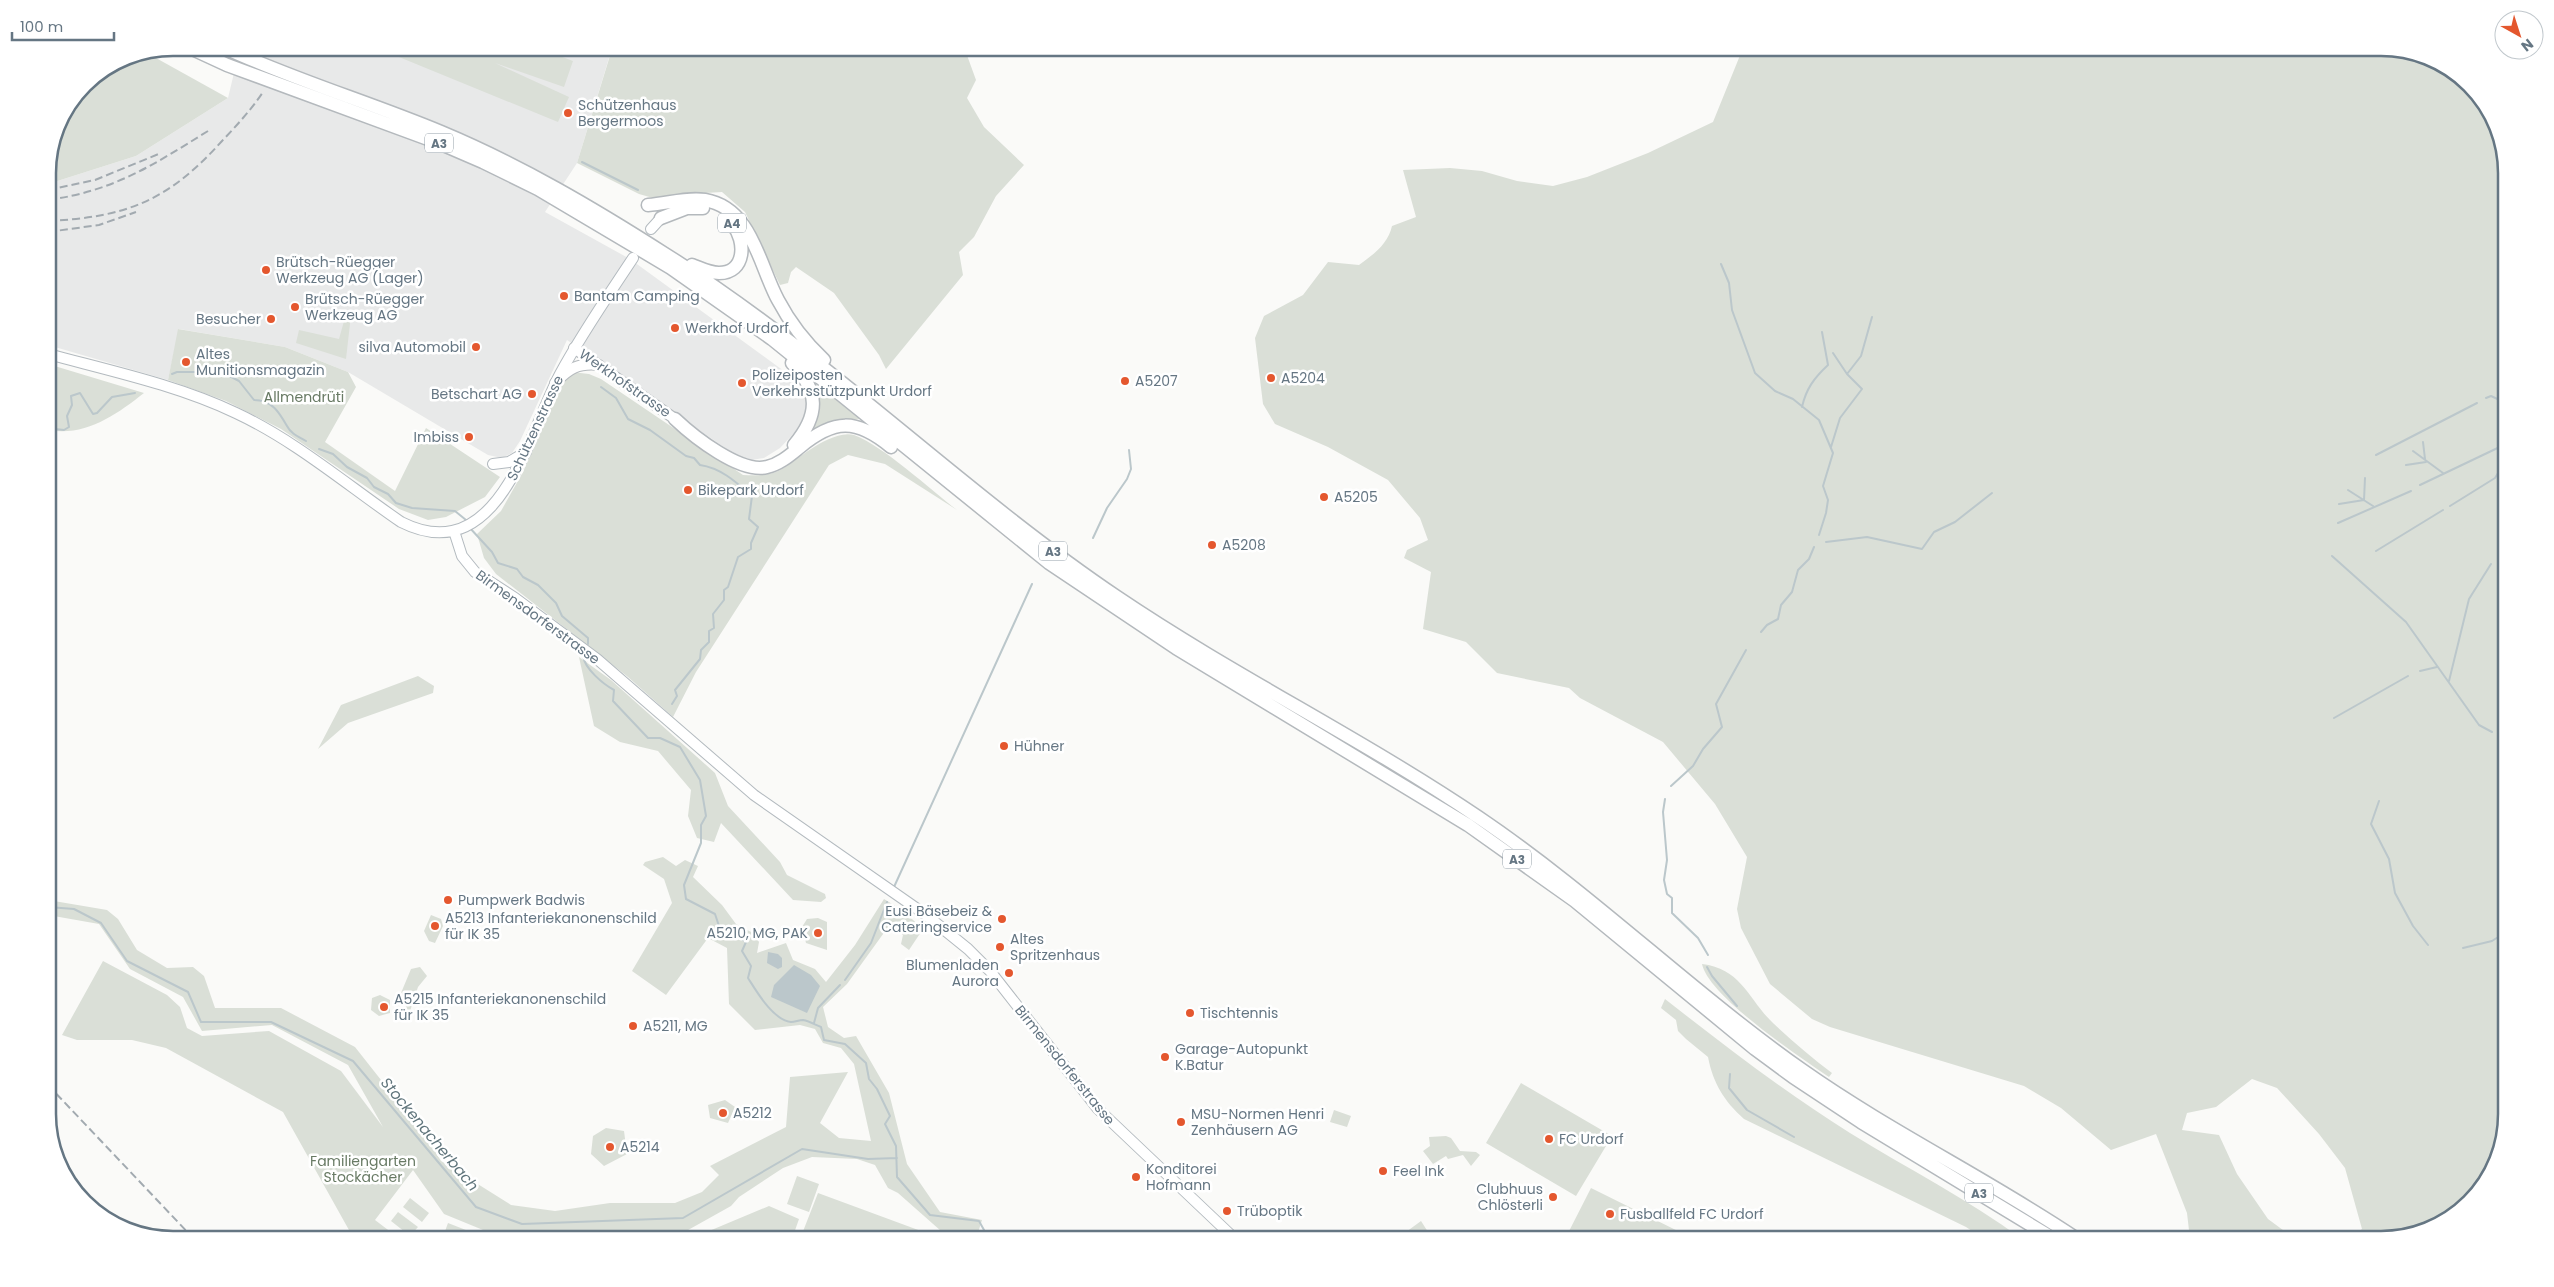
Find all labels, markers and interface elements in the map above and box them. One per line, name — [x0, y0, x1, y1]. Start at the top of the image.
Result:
scale bar — [12, 10, 115, 42]
north arrow — [2494, 10, 2544, 60]
text: 100 m — [20, 16, 63, 37]
text: N — [2517, 34, 2538, 56]
place label: Schützenhaus Bergermoos — [578, 95, 676, 131]
marker: Schützenhaus Bergermoos — [562, 107, 574, 119]
road number: A3 — [425, 134, 453, 152]
road number: A4 — [718, 214, 746, 232]
place label: Brütsch-Rüegger Werkzeug AG (Lager) — [276, 252, 424, 288]
marker: Brütsch-Rüegger Werkzeug AG (Lager) — [260, 264, 272, 276]
place label: Bantam Camping — [574, 286, 700, 306]
place label: Brütsch-Rüegger Werkzeug AG — [305, 289, 424, 325]
marker: Bantam Camping — [558, 290, 570, 302]
marker: Brütsch-Rüegger Werkzeug AG — [289, 301, 301, 313]
place label: Besucher — [196, 309, 261, 329]
marker: Besucher — [265, 313, 277, 325]
place label: Werkhof Urdorf — [685, 318, 789, 338]
marker: Werkhof Urdorf — [669, 322, 681, 334]
place label: silva Automobil — [359, 337, 466, 357]
marker: silva Automobil — [470, 341, 482, 353]
place label: Altes Munitionsmagazin — [196, 344, 325, 380]
street label: Werkhofstrasse — [575, 344, 675, 422]
marker: Altes Munitionsmagazin — [180, 356, 192, 368]
place label: Polizeiposten Verkehrsstützpunkt Urdorf — [752, 365, 932, 401]
place label: A5204 — [1281, 368, 1325, 388]
place label: A5207 — [1135, 371, 1178, 391]
street label: Schützenstrasse — [502, 372, 568, 484]
marker: A5204 — [1265, 372, 1277, 384]
marker: A5207 — [1119, 375, 1131, 387]
marker: Polizeiposten Verkehrsstützpunkt Urdorf — [736, 377, 748, 389]
place label: Betschart AG — [431, 384, 522, 404]
park label: Allmendrüti — [264, 387, 344, 407]
marker: Betschart AG — [526, 388, 538, 400]
place label: Imbiss — [414, 427, 459, 447]
marker: Imbiss — [463, 431, 475, 443]
place label: Bikepark Urdorf — [698, 480, 804, 500]
marker: Bikepark Urdorf — [682, 484, 694, 496]
place label: A5205 — [1334, 487, 1378, 507]
marker: A5205 — [1318, 491, 1330, 503]
place label: A5208 — [1222, 535, 1266, 555]
marker: A5208 — [1206, 539, 1218, 551]
road number: A3 — [1039, 542, 1067, 560]
street label: Birmensdorferstrasse — [472, 565, 604, 669]
place label: Hühner — [1014, 736, 1064, 756]
marker: Hühner — [998, 740, 1010, 752]
road number: A3 — [1503, 850, 1531, 869]
place label: Pumpwerk Badwis — [458, 890, 585, 910]
marker: Pumpwerk Badwis — [442, 894, 454, 906]
place label: Eusi Bäsebeiz & Cateringservice — [881, 901, 993, 937]
place label: A5213 Infanteriekanonenschild für IK 35 — [445, 908, 657, 944]
marker: Eusi Bäsebeiz & Cateringservice — [996, 913, 1008, 925]
marker: A5213 Infanteriekanonenschild für IK 35 — [429, 920, 441, 932]
place label: A5210, MG, PAK — [707, 923, 809, 943]
marker: A5210, MG, PAK — [812, 927, 824, 939]
place label: Altes Spritzenhaus — [1010, 929, 1100, 965]
marker: Altes Spritzenhaus — [994, 941, 1006, 953]
place label: Blumenladen Aurora — [906, 955, 999, 991]
marker: Blumenladen Aurora — [1003, 967, 1015, 979]
place label: A5215 Infanteriekanonenschild für IK 35 — [394, 989, 606, 1025]
marker: A5215 Infanteriekanonenschild für IK 35 — [378, 1001, 390, 1013]
street label: Birmensdorferstrasse — [1010, 1001, 1120, 1129]
place label: Tischtennis — [1200, 1003, 1278, 1023]
marker: Tischtennis — [1184, 1007, 1196, 1019]
place label: A5211, MG — [643, 1016, 708, 1036]
marker: A5211, MG — [627, 1020, 639, 1032]
place label: Garage-Autopunkt K.Batur — [1175, 1039, 1308, 1075]
marker: Garage-Autopunkt K.Batur — [1159, 1051, 1171, 1063]
water label: Stockenacherbach — [376, 1073, 484, 1195]
place label: A5212 — [733, 1103, 772, 1123]
place label: MSU-Normen Henri Zenhäusern AG — [1191, 1104, 1324, 1140]
marker: A5212 — [717, 1107, 729, 1119]
marker: MSU-Normen Henri Zenhäusern AG — [1175, 1116, 1187, 1128]
place label: FC Urdorf — [1559, 1129, 1624, 1149]
marker: FC Urdorf — [1543, 1133, 1555, 1145]
place label: A5214 — [620, 1137, 660, 1157]
marker: A5214 — [604, 1141, 616, 1153]
park label: Familiengarten Stockächer — [310, 1151, 416, 1187]
place label: Konditorei Hofmann — [1146, 1159, 1217, 1195]
place label: Feel Ink — [1393, 1161, 1445, 1181]
marker: Feel Ink — [1377, 1165, 1389, 1177]
marker: Konditorei Hofmann — [1130, 1171, 1142, 1183]
place label: Clubhuus Chlösterli — [1476, 1179, 1543, 1215]
road number: A3 — [1965, 1184, 1993, 1202]
marker: Clubhuus Chlösterli — [1547, 1191, 1559, 1203]
place label: Trüboptik — [1237, 1201, 1303, 1221]
place label: Fusballfeld FC Urdorf — [1620, 1204, 1764, 1224]
marker: Trüboptik — [1221, 1205, 1233, 1217]
marker: Fusballfeld FC Urdorf — [1604, 1208, 1616, 1220]

